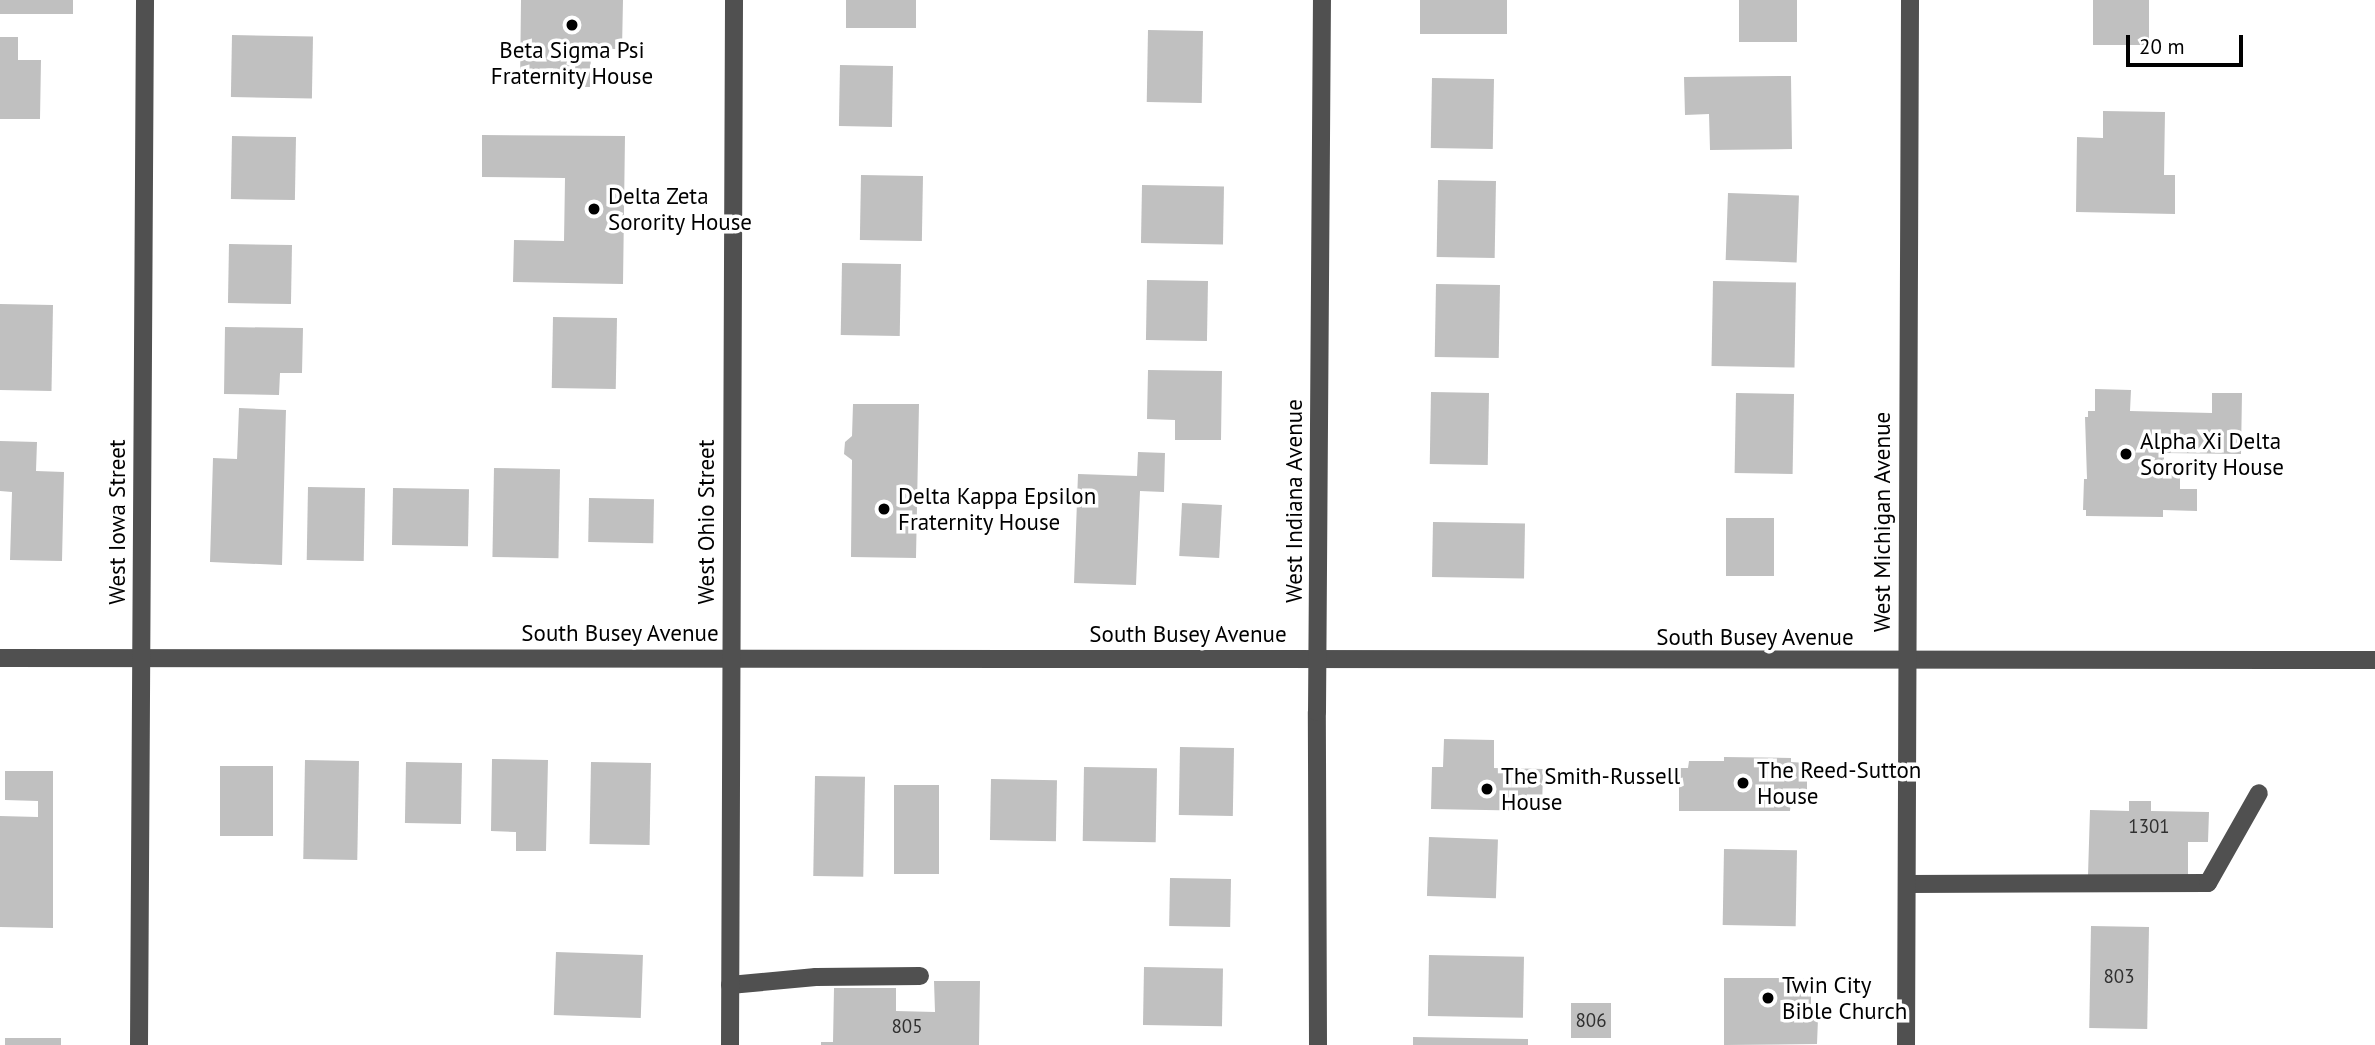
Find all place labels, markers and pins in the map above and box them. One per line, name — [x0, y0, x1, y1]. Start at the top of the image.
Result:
marker: Beta Sigma Psi Fraternity House — [564, 17, 580, 33]
place label: Beta Sigma Psi Fraternity House — [490, 36, 654, 90]
place label: Delta Zeta Sorority House — [608, 182, 753, 236]
marker: Delta Zeta Sorority House — [586, 201, 602, 217]
place label: Alpha Xi Delta Sorority House — [2140, 427, 2285, 481]
marker: Alpha Xi Delta Sorority House — [2118, 446, 2134, 462]
place label: Delta Kappa Epsilon Fraternity House — [898, 482, 1096, 536]
marker: Delta Kappa Epsilon Fraternity House — [876, 501, 892, 517]
place label: The Reed-Sutton House — [1757, 756, 1921, 810]
place label: The Smith-Russell House — [1501, 762, 1680, 816]
marker: The Reed-Sutton House — [1735, 775, 1751, 791]
marker: The Smith-Russell House — [1479, 781, 1495, 797]
place label: Twin City Bible Church — [1782, 971, 1907, 1025]
marker: Twin City Bible Church — [1760, 990, 1776, 1006]

